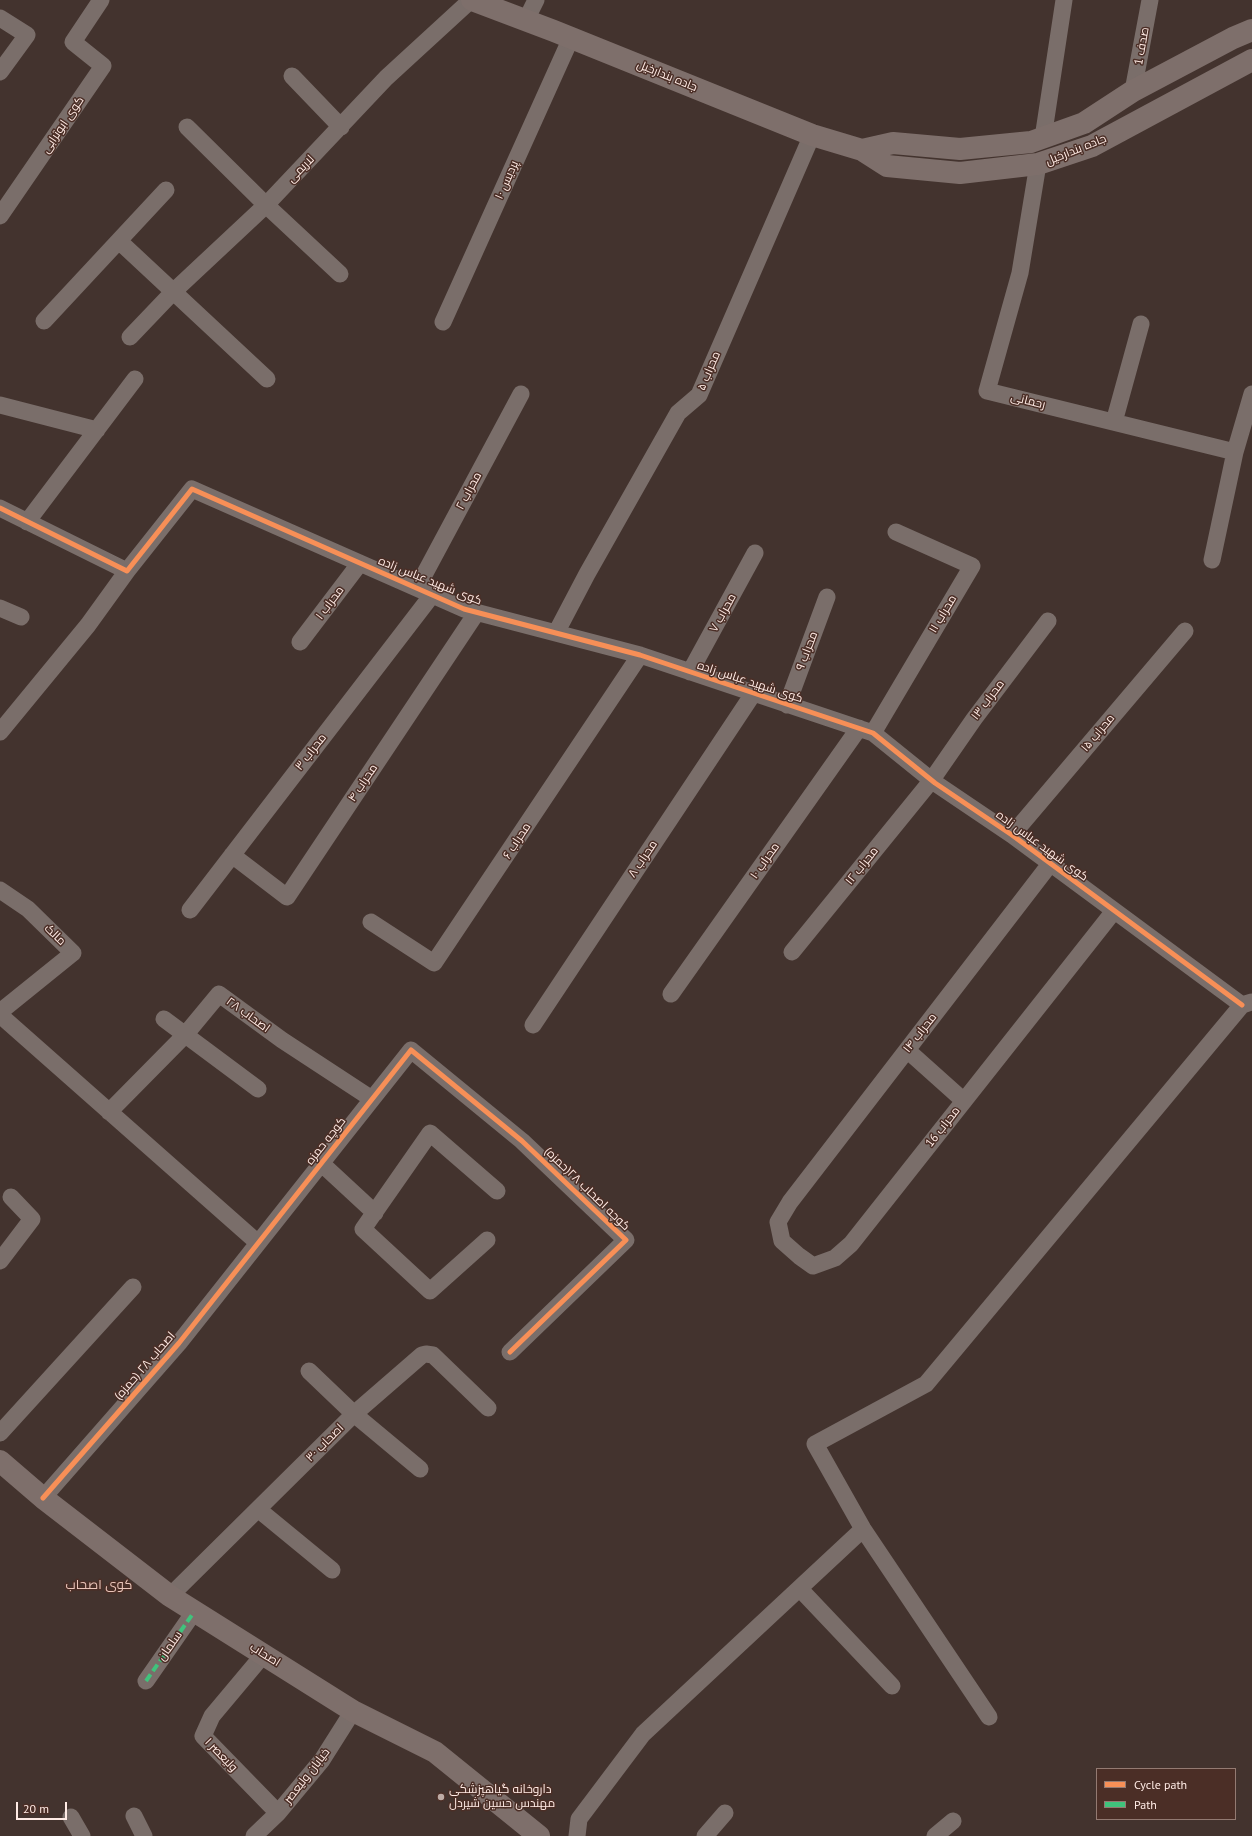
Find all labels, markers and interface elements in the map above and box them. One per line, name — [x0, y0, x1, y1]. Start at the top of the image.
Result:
street label: صدف 1 — [1132, 26, 1152, 66]
street label: جاده بندارخیل — [634, 57, 700, 95]
street label: کوی ابوترابی — [39, 94, 87, 156]
street label: جاده بندارخیل — [1043, 131, 1109, 169]
street label: لاریمی — [284, 152, 318, 186]
street label: پردیس ۱۰ — [492, 158, 522, 202]
street label: محراب ۵ — [694, 349, 724, 393]
street label: رحمانی — [1009, 390, 1047, 412]
street label: محراب ۲ — [453, 470, 485, 512]
street label: کوی شهید عباس زاده — [376, 554, 484, 608]
street label: محراب ۱ — [313, 583, 347, 623]
street label: محراب ۷ — [707, 591, 739, 635]
street label: محراب ۱۱ — [926, 592, 960, 636]
street label: محراب ۹ — [793, 629, 821, 673]
street label: کوی شهید عباس زاده — [695, 658, 805, 706]
street label: محراب ۱۳ — [968, 677, 1008, 723]
street label: محراب ۱۵ — [1078, 711, 1118, 755]
street label: محراب ۳ — [292, 731, 330, 773]
street label: محراب ۴ — [345, 761, 381, 805]
street label: کوی شهید عباس زاده — [993, 808, 1091, 884]
street label: محراب ۶ — [500, 820, 534, 862]
street label: محراب ۸ — [625, 838, 661, 880]
street label: محراب ۱۰ — [747, 840, 783, 882]
street label: محراب ۱۲ — [842, 844, 882, 888]
street label: مالک — [41, 921, 69, 949]
street label: اصحاب ۲۸ — [223, 994, 273, 1036]
street label: محراب ۱۴ — [900, 1010, 940, 1056]
street label: محراب 16 — [923, 1104, 963, 1150]
street label: کوچه حمزه — [303, 1114, 349, 1168]
street label: کوچه اصحاب ۲۸(حمزه) — [541, 1144, 633, 1234]
street label: اصحاب ۲۸ (حمزه) — [111, 1329, 179, 1403]
street label: اصحاب ۳۰ — [303, 1421, 347, 1465]
district label: کوی اصحاب — [66, 1577, 132, 1593]
street label: سلمان — [155, 1628, 185, 1664]
street label: اصحاب — [247, 1640, 283, 1670]
street label: ولیعصر ۱ — [201, 1735, 241, 1775]
street label: خیابان ولیعصر — [281, 1746, 333, 1806]
legend — [1096, 1768, 1236, 1820]
text: Cycle path — [1134, 1777, 1187, 1792]
place label: داروخانه گیاهپزشکی مهندس حسین شیردل — [449, 1783, 555, 1811]
marker: داروخانه گیاهپزشکی مهندس حسین شیردل — [436, 1792, 446, 1802]
scale bar — [18, 1794, 69, 1820]
text: Path — [1134, 1797, 1157, 1812]
text: 20 m — [23, 1801, 49, 1816]

